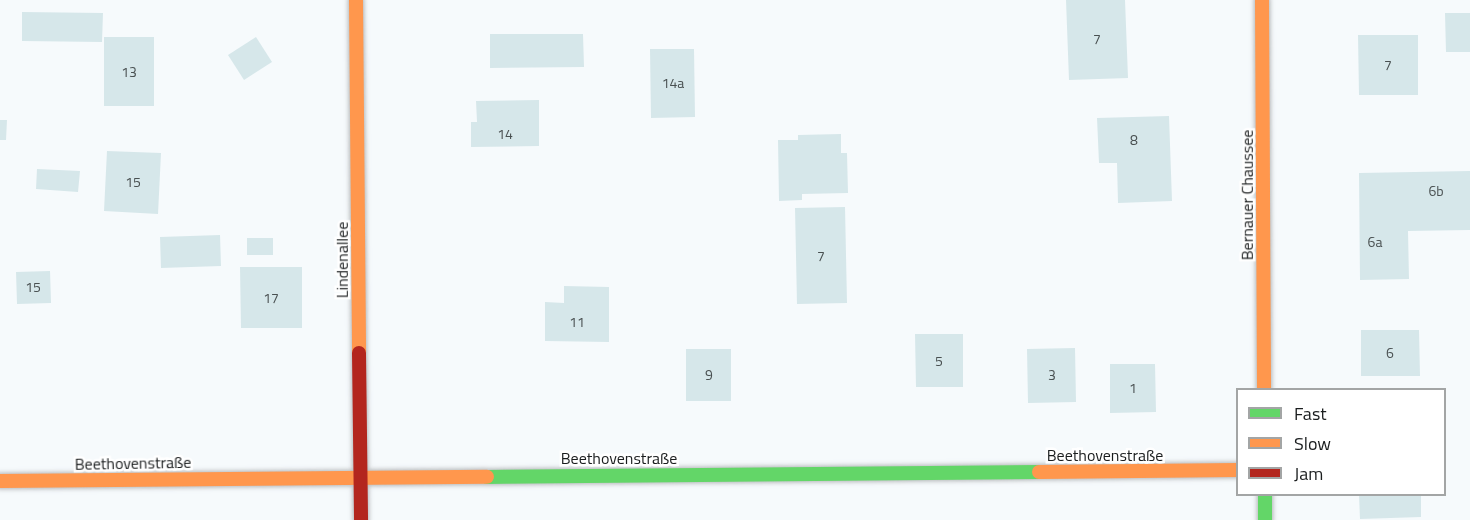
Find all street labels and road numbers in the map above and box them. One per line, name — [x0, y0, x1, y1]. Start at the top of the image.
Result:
street label: Bernauer Chaussee — [1237, 130, 1257, 260]
street label: Lindenallee — [332, 222, 352, 298]
street label: Beethovenstraße — [1047, 445, 1163, 465]
street label: Beethovenstraße — [561, 448, 677, 468]
street label: Beethovenstraße — [75, 452, 191, 474]

